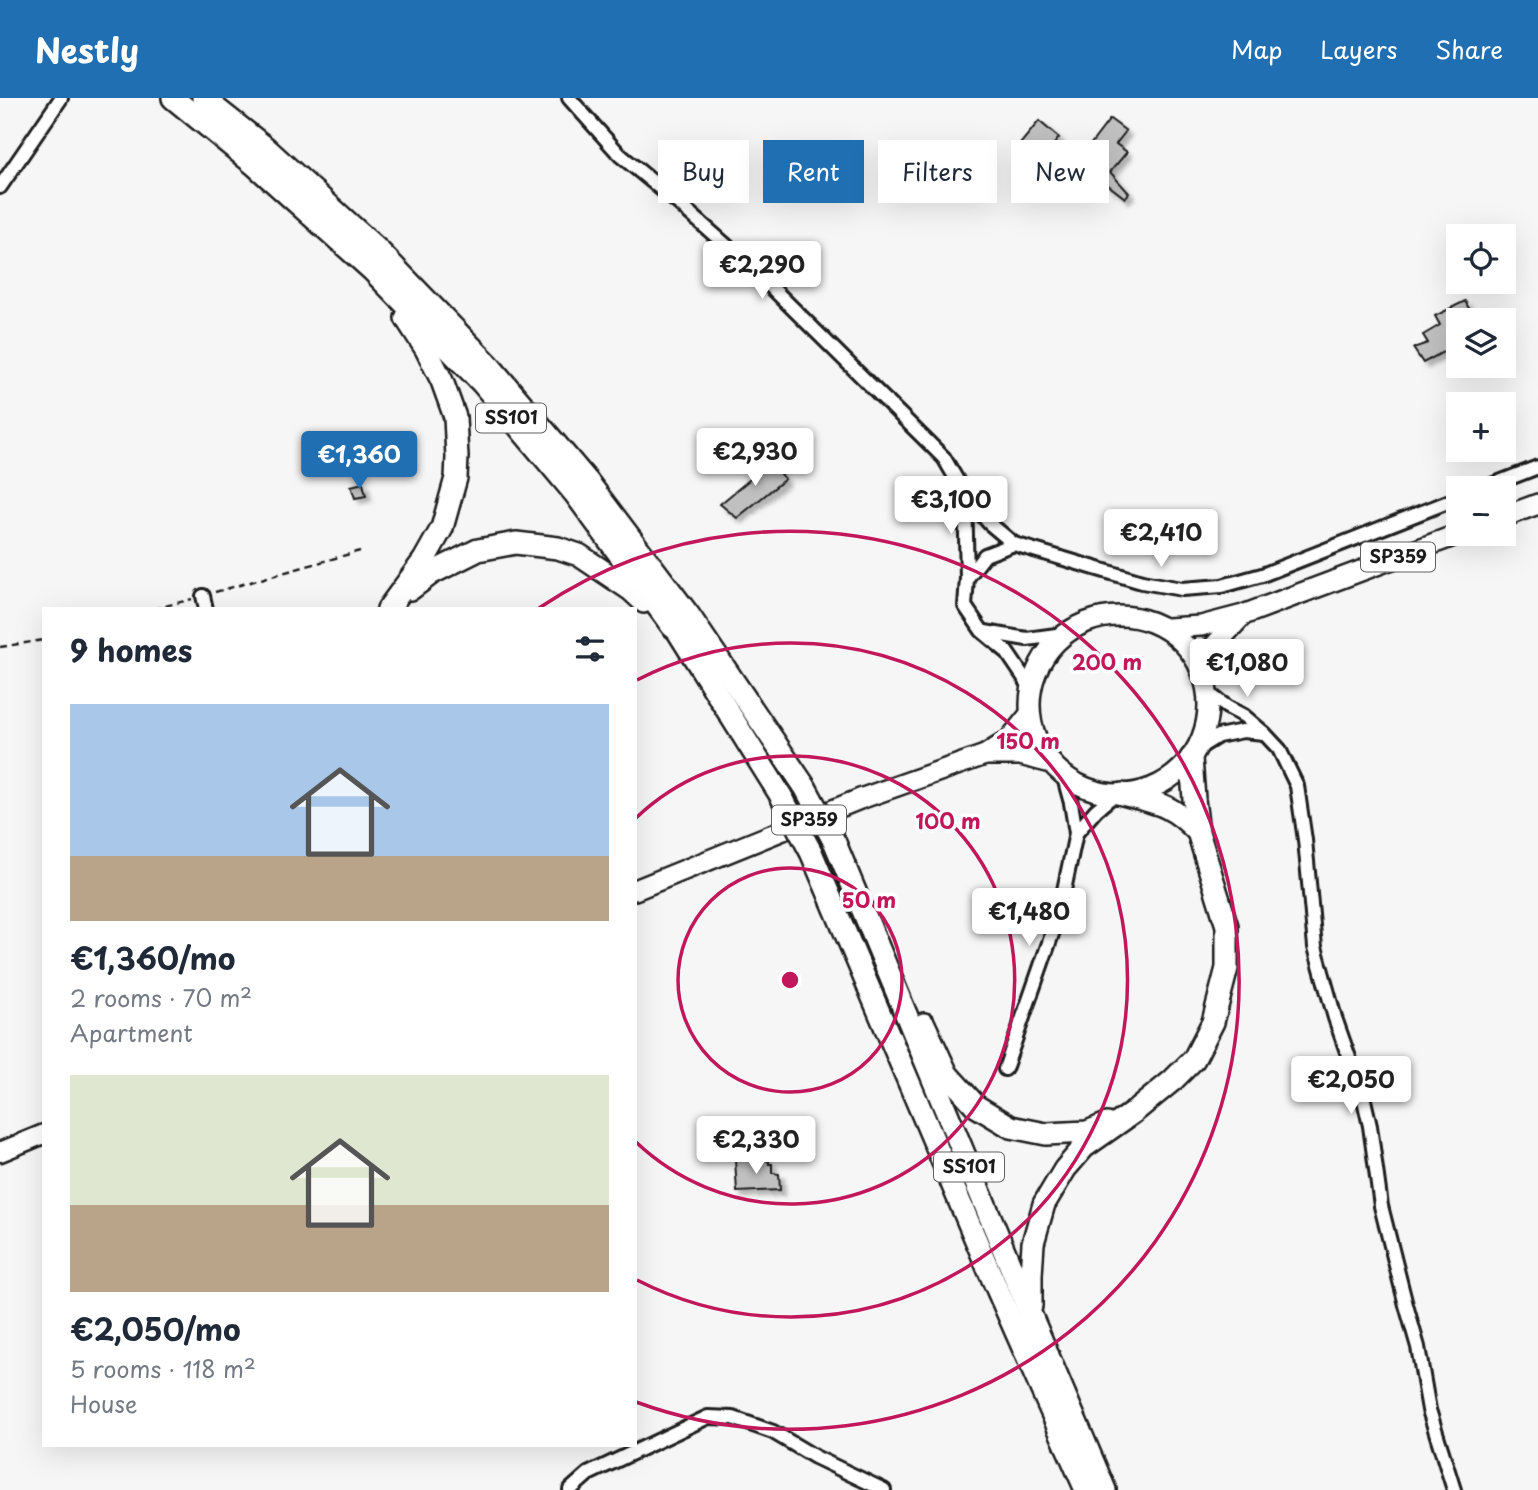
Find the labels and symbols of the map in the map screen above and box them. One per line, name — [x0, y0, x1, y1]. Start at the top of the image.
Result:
pin: €2,290 — [705, 242, 819, 301]
road number: SS101 — [476, 404, 546, 432]
pin: €2,930 — [698, 428, 812, 488]
pin: €1,360 — [302, 432, 416, 491]
pin: €3,100 — [894, 476, 1008, 536]
pin: €2,410 — [1104, 510, 1218, 569]
road number: SP359 — [1361, 542, 1435, 572]
pin: €1,080 — [1190, 640, 1304, 699]
text: 200 m — [1072, 645, 1142, 677]
text: 150 m — [996, 724, 1060, 756]
text: 100 m — [915, 804, 981, 836]
road number: SP359 — [772, 806, 846, 834]
text: 50 m — [842, 883, 896, 915]
pin: €1,480 — [972, 888, 1086, 948]
centre of rings — [778, 968, 802, 992]
pin: €2,050 — [1294, 1056, 1408, 1116]
pin: €2,330 — [699, 1116, 813, 1176]
road number: SS101 — [934, 1152, 1004, 1182]

